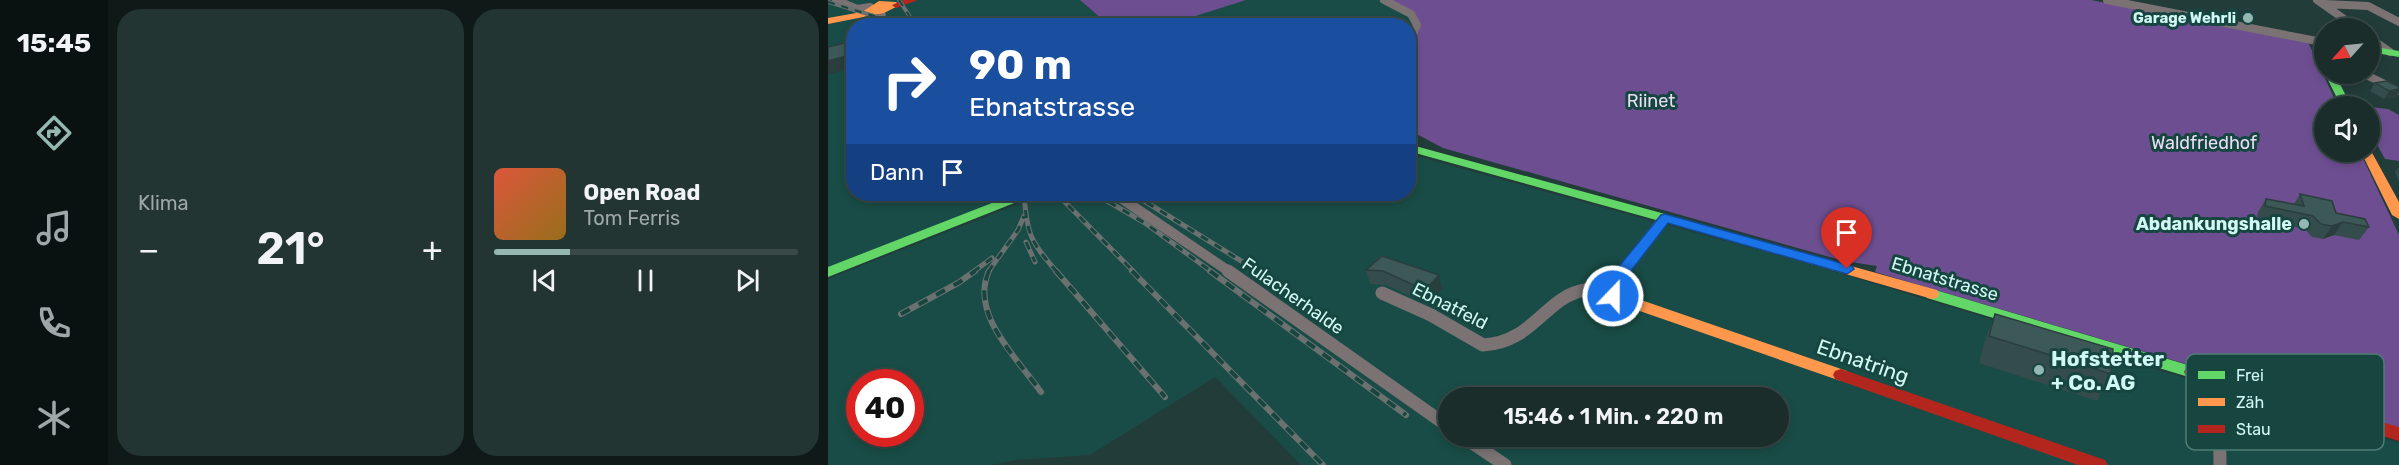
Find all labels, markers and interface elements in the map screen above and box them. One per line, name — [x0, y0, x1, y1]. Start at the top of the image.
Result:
place label: Garage Wehrli — [2133, 9, 2236, 27]
marker: Garage Wehrli — [2241, 11, 2255, 25]
north arrow — [2314, 18, 2380, 84]
map controls — [2314, 18, 2380, 162]
text: 15:45 — [17, 27, 91, 59]
text: 90 m — [969, 40, 1072, 90]
icon: right — [870, 42, 948, 120]
park label: Riinet — [1627, 90, 1675, 112]
text: Ebnatstrasse — [969, 91, 1135, 123]
button: sound — [2314, 96, 2380, 162]
icon: directions — [33, 112, 75, 154]
park label: Waldfriedhof — [2151, 132, 2257, 154]
icon: arrive — [936, 156, 969, 189]
text: Dann — [870, 159, 924, 186]
text: Open Road — [584, 179, 700, 206]
text: Klima — [138, 191, 189, 215]
text: Tom Ferris — [584, 206, 680, 230]
icon: music — [33, 207, 75, 249]
pin — [1821, 207, 1872, 269]
place label: Abdankungshalle — [2136, 213, 2292, 235]
icon: arrive — [1830, 216, 1863, 249]
marker: Abdankungshalle — [2297, 217, 2311, 231]
text: 21° — [257, 222, 325, 275]
text: − — [138, 230, 159, 269]
text: + — [422, 230, 442, 269]
street label: Ebnatstrasse — [1889, 252, 2001, 306]
street label: Fulacherhalde — [1238, 253, 1348, 339]
icon: previous — [528, 264, 561, 297]
icon: pause — [629, 264, 662, 297]
icon: next — [731, 264, 764, 297]
position arrow — [1581, 264, 1645, 328]
street label: Ebnatfeld — [1409, 278, 1491, 334]
icon: phone — [33, 302, 75, 344]
street label: Ebnatring — [1814, 334, 1912, 388]
place label: Hofstetter + Co. AG — [2051, 346, 2165, 395]
legend — [2186, 354, 2384, 450]
marker: Hofstetter + Co. AG — [2032, 363, 2046, 377]
text: Frei — [2236, 366, 2264, 385]
speed limit sign: 40 — [846, 369, 924, 447]
text: Zäh — [2236, 393, 2264, 412]
icon: climate — [33, 397, 75, 439]
text: 15:46 · 1 Min. · 220 m — [1503, 403, 1724, 430]
text: Stau — [2236, 420, 2271, 439]

